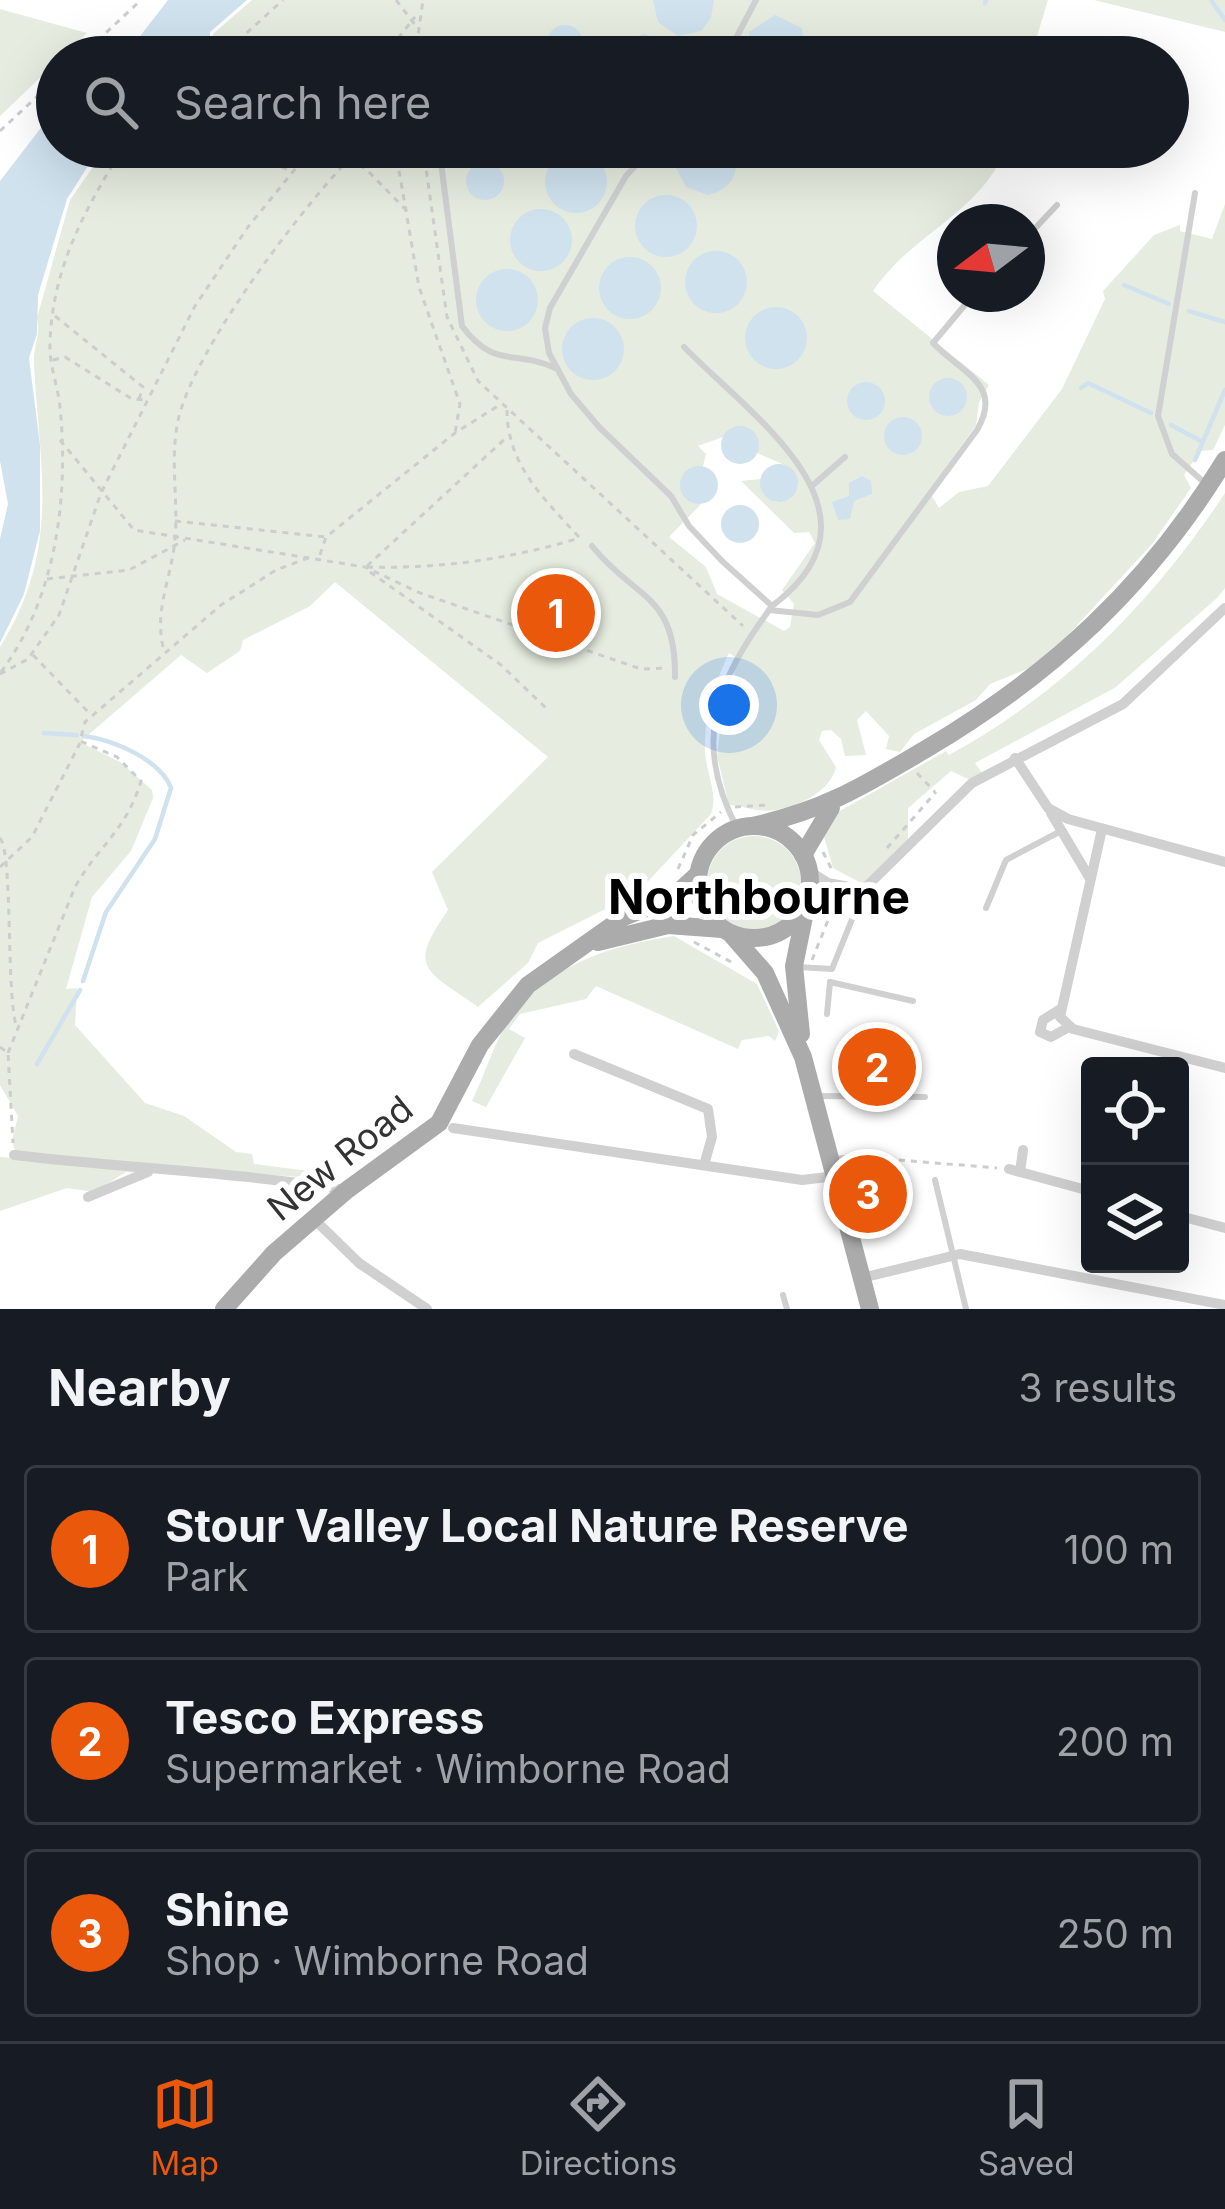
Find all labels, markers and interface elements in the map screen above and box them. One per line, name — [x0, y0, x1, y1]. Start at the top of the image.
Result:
search box — [36, 36, 1189, 168]
icon: search — [78, 69, 144, 135]
text: Search here — [174, 75, 431, 130]
north arrow — [937, 204, 1045, 312]
pin: 1 — [517, 568, 595, 658]
your location — [699, 675, 759, 735]
district label: Northbourne — [608, 867, 910, 926]
pin: 2 — [838, 1022, 916, 1112]
map controls — [1081, 1057, 1189, 1273]
button: locate — [1081, 1057, 1189, 1165]
street label: New Road — [259, 1086, 421, 1230]
pin: 3 — [829, 1149, 907, 1239]
button: layers — [1081, 1165, 1189, 1273]
text: Nearby — [48, 1357, 231, 1418]
text: 3 results — [1019, 1364, 1177, 1411]
text: Stour Valley Local Nature Reserve — [165, 1498, 909, 1553]
text: 1 — [82, 1526, 98, 1573]
text: 100 m — [1064, 1526, 1174, 1573]
text: Park — [165, 1553, 249, 1600]
text: Tesco Express — [165, 1690, 485, 1745]
text: 2 — [78, 1718, 102, 1765]
text: 200 m — [1056, 1718, 1174, 1765]
text: Supermarket · Wimborne Road — [165, 1745, 731, 1792]
text: Shine — [165, 1882, 290, 1937]
text: 3 — [77, 1910, 103, 1957]
text: 250 m — [1057, 1910, 1174, 1957]
text: Shop · Wimborne Road — [165, 1937, 589, 1984]
tab: Map — [150, 2071, 219, 2183]
tab: Directions — [520, 2071, 677, 2183]
tab: Saved — [978, 2071, 1075, 2183]

